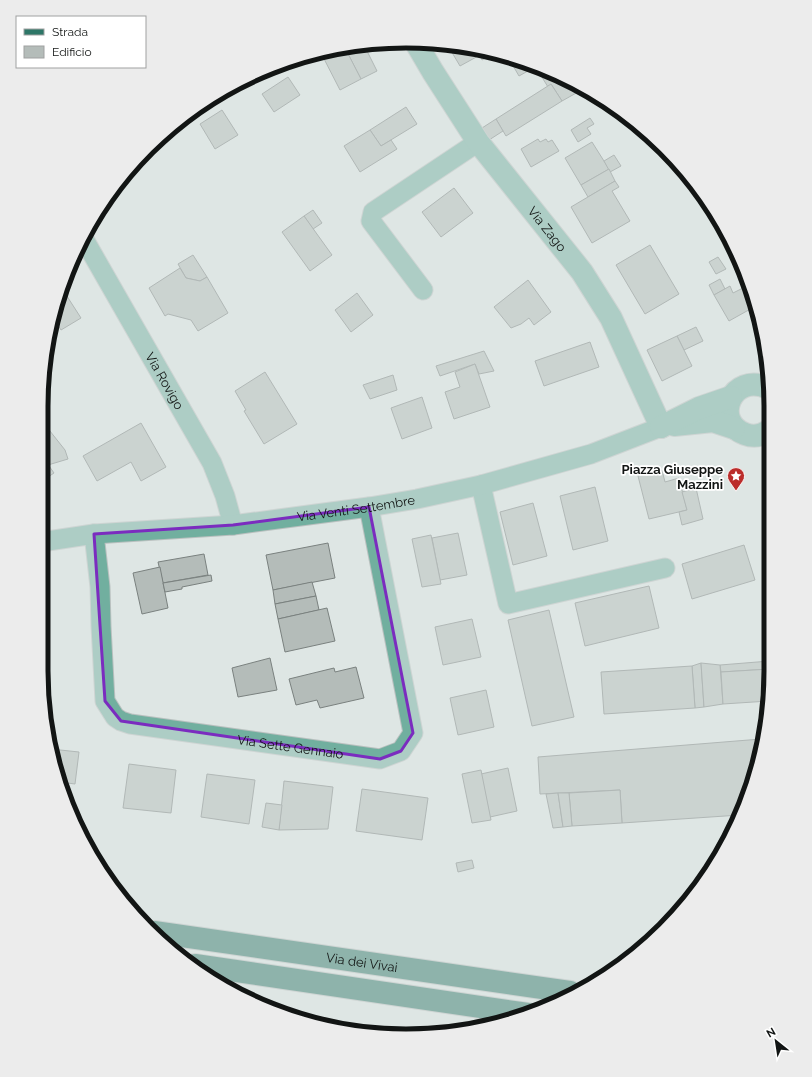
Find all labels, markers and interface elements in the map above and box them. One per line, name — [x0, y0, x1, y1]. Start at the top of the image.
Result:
legend — [16, 16, 146, 68]
text: Strada — [52, 25, 88, 39]
text: Edificio — [52, 45, 92, 59]
street label: Via Zago — [525, 204, 570, 255]
street label: Via Rovigo — [142, 350, 187, 412]
place label: Piazza Giuseppe Mazzini — [621, 462, 723, 492]
place icon: Piazza Giuseppe Mazzini — [726, 466, 746, 491]
street label: Via Venti Settembre — [296, 492, 416, 524]
street label: Via Sette Gennaio — [236, 732, 345, 762]
street label: Via dei Vivai — [325, 950, 398, 975]
north arrow — [756, 1021, 796, 1061]
text: N — [764, 1025, 778, 1041]

